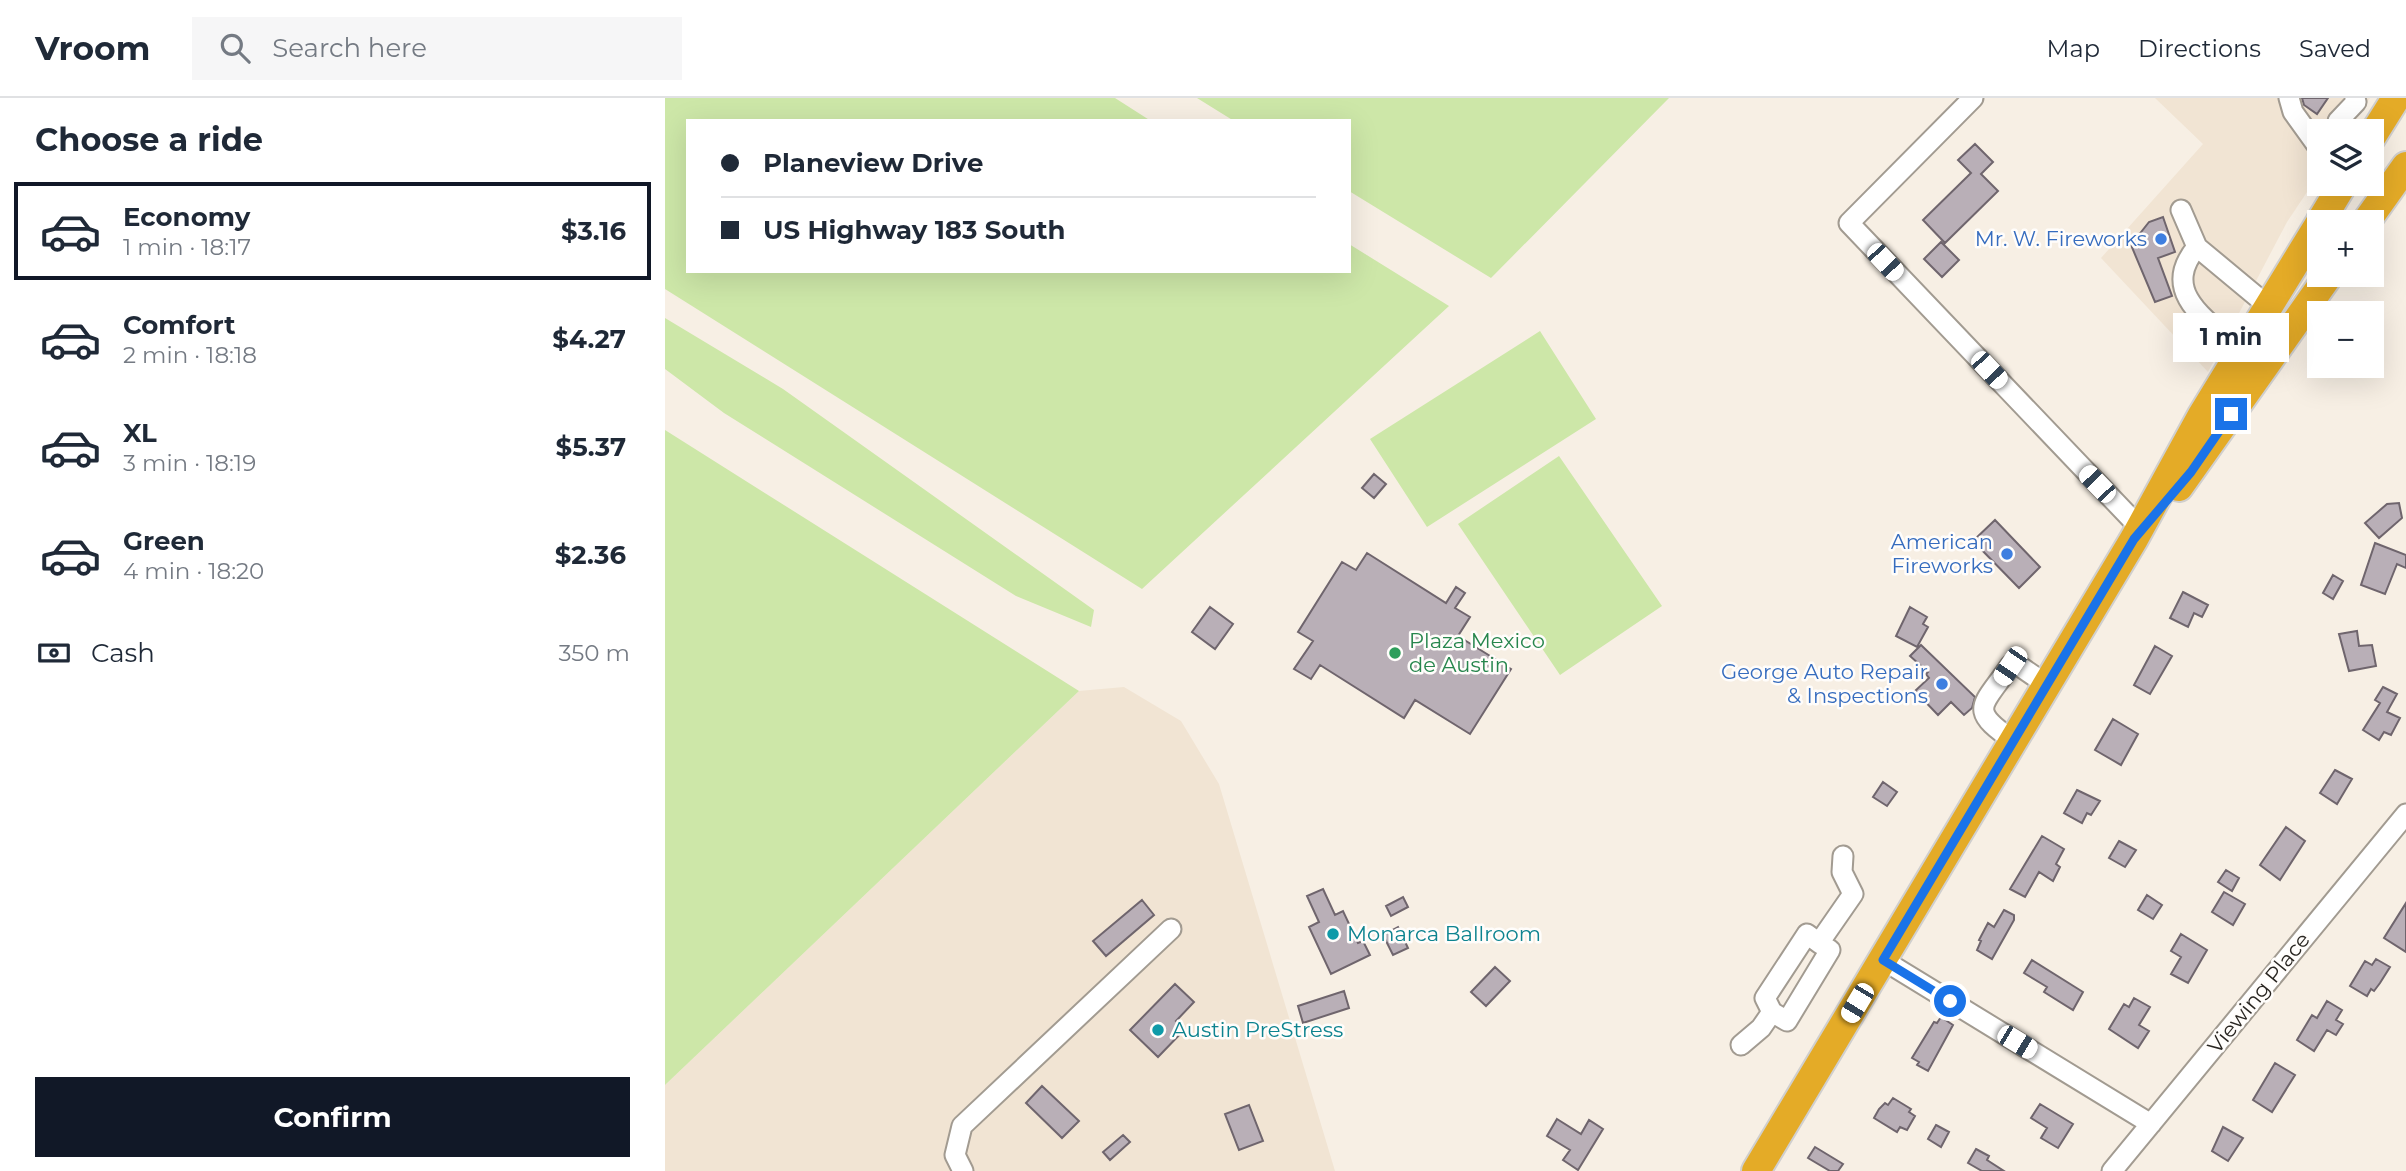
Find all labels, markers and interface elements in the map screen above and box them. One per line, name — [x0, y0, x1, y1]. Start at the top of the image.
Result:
search box — [192, 17, 682, 80]
text: Vroom — [35, 28, 150, 68]
icon: search — [216, 29, 254, 67]
text: Search here — [272, 32, 427, 64]
text: Map — [2047, 34, 2100, 63]
text: Directions — [2138, 34, 2261, 63]
text: Saved — [2299, 34, 2371, 63]
map controls — [2307, 119, 2384, 378]
button: layers — [2307, 119, 2384, 196]
text: Choose a ride — [35, 120, 263, 159]
text: Planeview Drive — [763, 147, 983, 179]
icon: car — [39, 200, 102, 263]
text: Economy — [123, 201, 250, 233]
button: + — [2307, 210, 2384, 287]
text: US Highway 183 South — [763, 214, 1066, 246]
text: $3.16 — [561, 215, 626, 247]
place label: Mr. W. Fireworks — [1975, 226, 2147, 251]
marker: Mr. W. Fireworks — [2153, 231, 2169, 247]
text: 1 min · 18:17 — [123, 233, 251, 261]
car — [1863, 239, 1908, 285]
button: − — [2307, 301, 2384, 378]
icon: car — [39, 308, 102, 371]
text: Comfort — [123, 309, 235, 341]
callout: 1 min — [2173, 313, 2289, 362]
text: $4.27 — [552, 323, 626, 355]
text: 1 min — [2200, 323, 2262, 351]
text: 2 min · 18:18 — [123, 341, 257, 369]
car — [1967, 347, 2012, 393]
route end — [2215, 398, 2247, 430]
icon: car — [39, 416, 102, 479]
text: XL — [123, 417, 157, 449]
text: $5.37 — [556, 431, 626, 463]
text: 3 min · 18:19 — [123, 449, 256, 477]
car — [2075, 462, 2120, 506]
icon: car — [39, 524, 102, 587]
text: Green — [123, 525, 205, 557]
place label: American Fireworks — [1891, 529, 1993, 578]
text: $2.36 — [555, 539, 626, 571]
marker: American Fireworks — [1999, 546, 2015, 562]
text: 4 min · 18:20 — [123, 557, 264, 585]
place label: Plaza Mexico de Austin — [1409, 628, 1545, 677]
icon: cash — [35, 634, 73, 672]
text: Cash — [91, 637, 155, 669]
text: 350 m — [559, 639, 630, 667]
car — [1990, 643, 2031, 689]
marker: Plaza Mexico de Austin — [1387, 645, 1403, 661]
place label: George Auto Repair & Inspections — [1721, 659, 1928, 708]
marker: George Auto Repair & Inspections — [1934, 676, 1950, 692]
place label: Monarca Ballroom — [1347, 921, 1541, 946]
marker: Monarca Ballroom — [1325, 926, 1341, 942]
street label: Viewing Place — [2202, 927, 2315, 1058]
car — [1838, 980, 1877, 1026]
route start — [1934, 985, 1966, 1017]
place label: Austin PreStress — [1172, 1017, 1343, 1042]
marker: Austin PreStress — [1150, 1022, 1166, 1038]
car — [1994, 1022, 2041, 1062]
button: Confirm — [35, 1077, 630, 1157]

